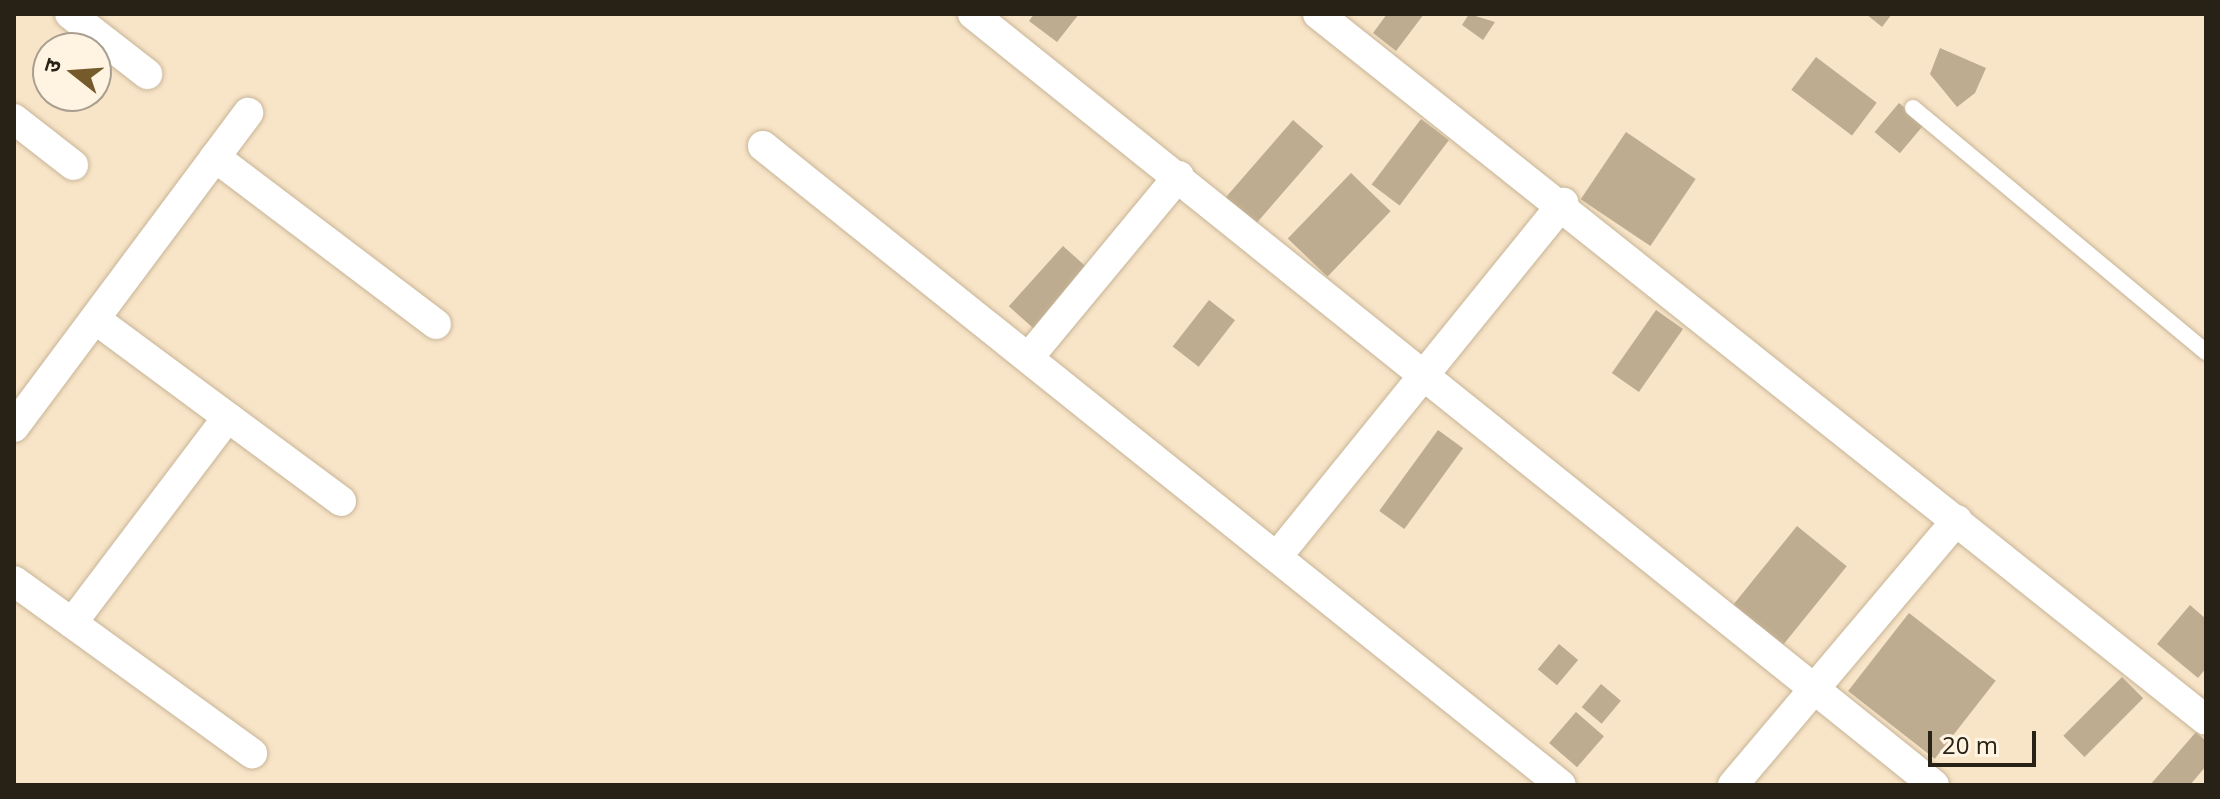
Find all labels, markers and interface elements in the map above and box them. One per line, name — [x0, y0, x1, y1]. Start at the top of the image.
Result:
north arrow — [32, 32, 112, 112]
text: उ — [35, 55, 67, 76]
scale bar — [1932, 715, 2040, 765]
text: 20 m — [1942, 728, 1998, 761]

